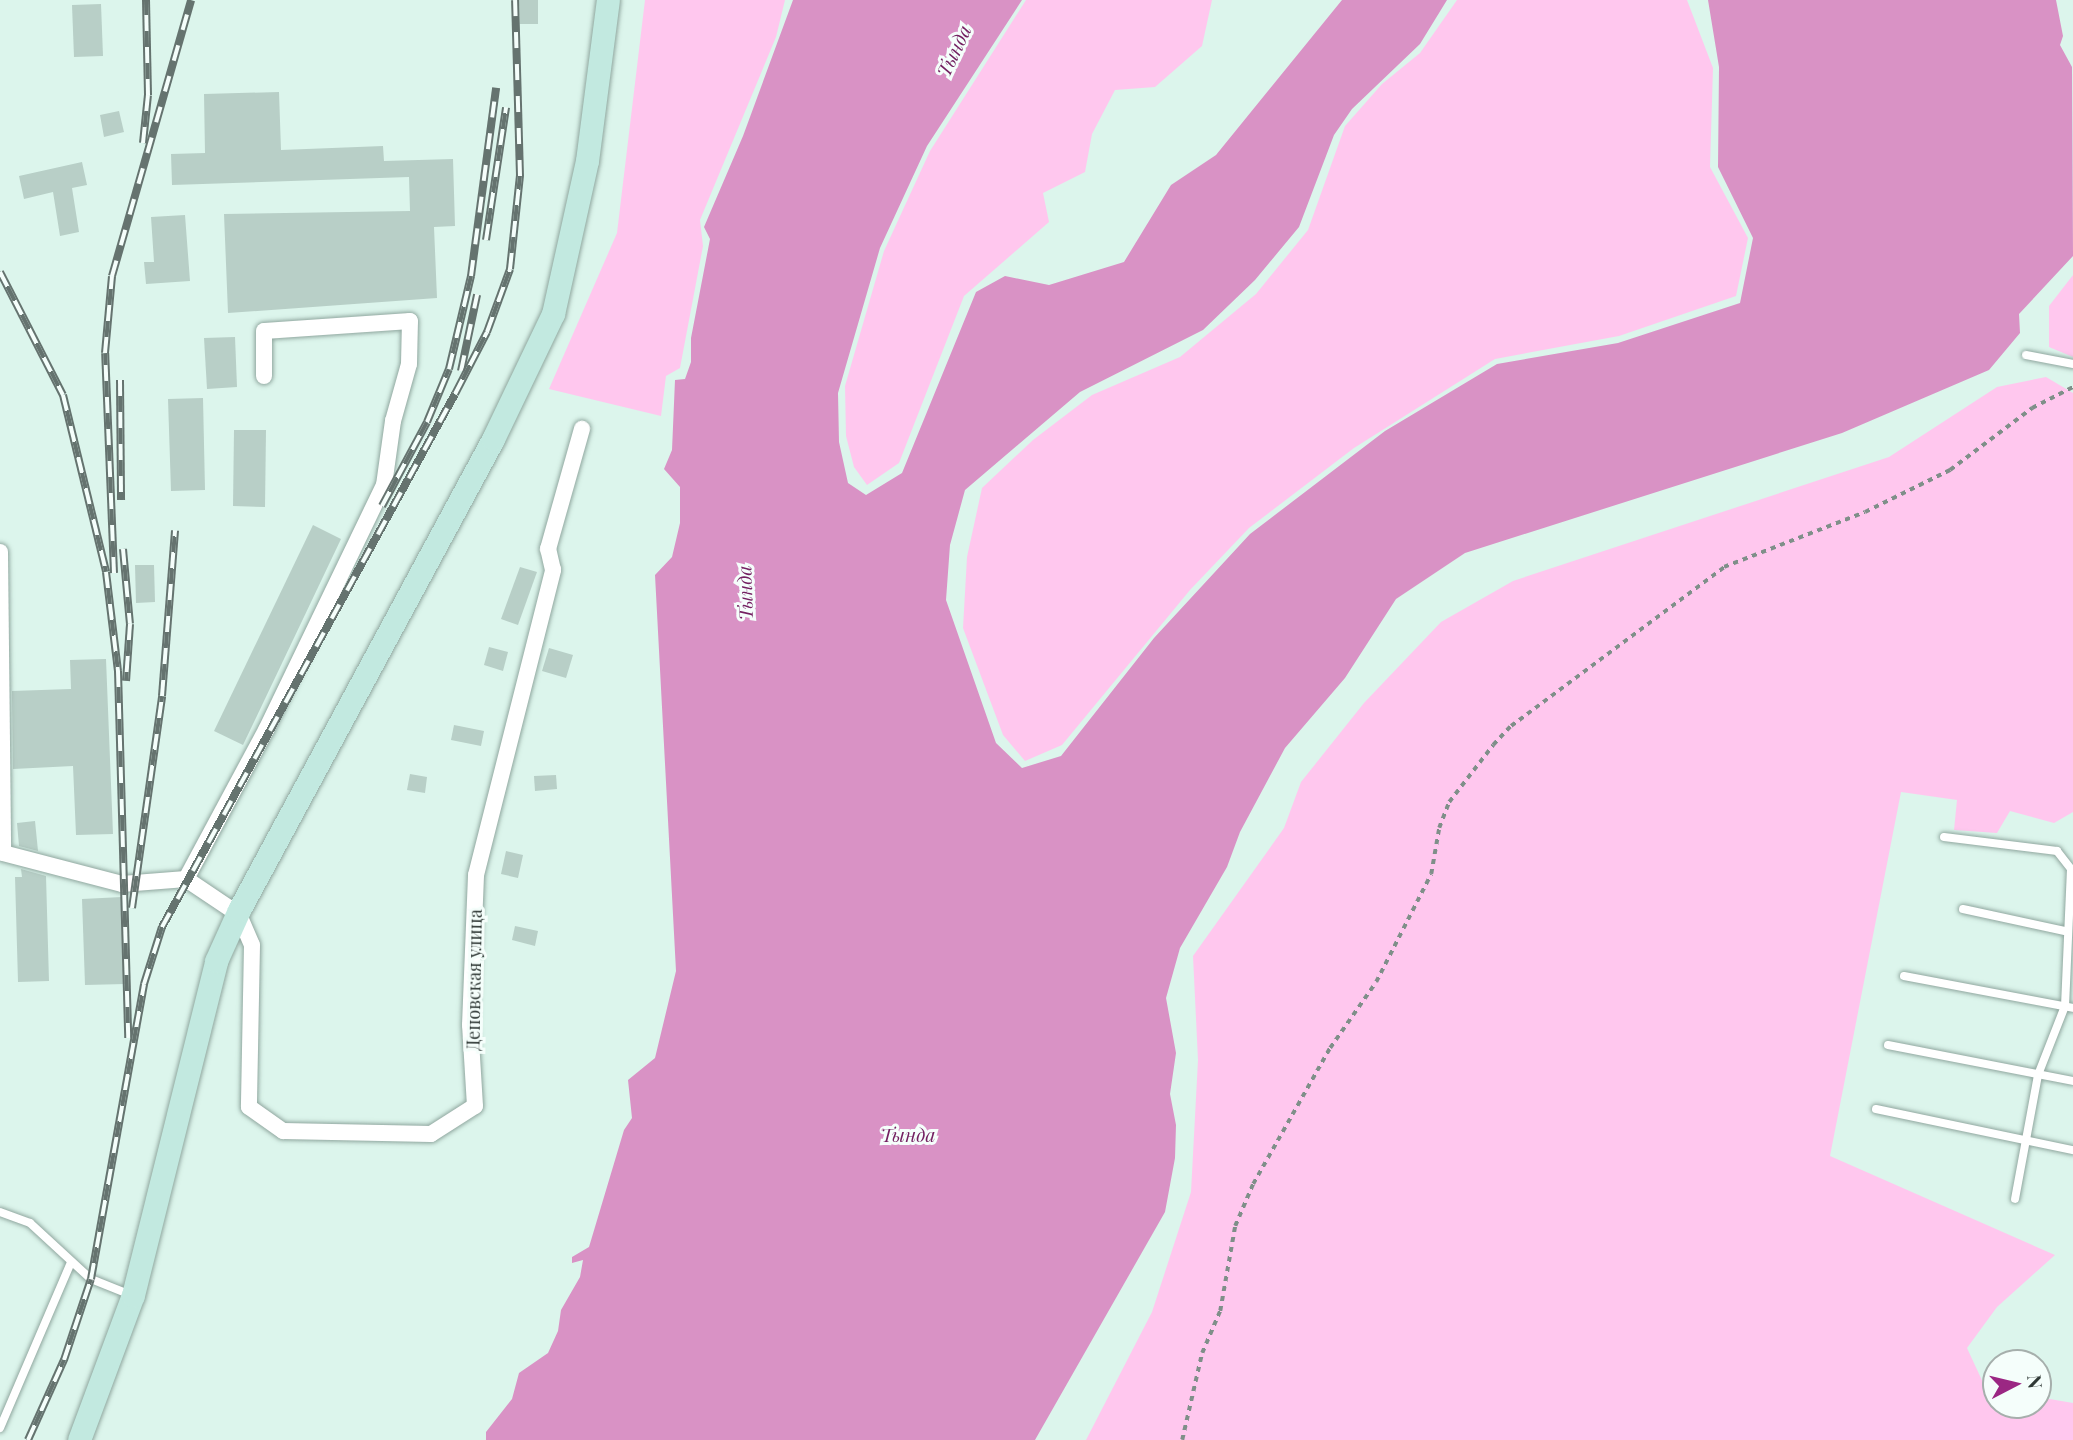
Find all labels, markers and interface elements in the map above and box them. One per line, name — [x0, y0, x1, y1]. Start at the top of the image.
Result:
water label: Тында — [932, 21, 976, 81]
water label: Тында — [733, 565, 757, 621]
street label: Деповская улица — [462, 909, 486, 1051]
water label: Тында — [881, 1124, 935, 1146]
north arrow — [1982, 1349, 2052, 1419]
text: N — [2022, 1373, 2050, 1390]

